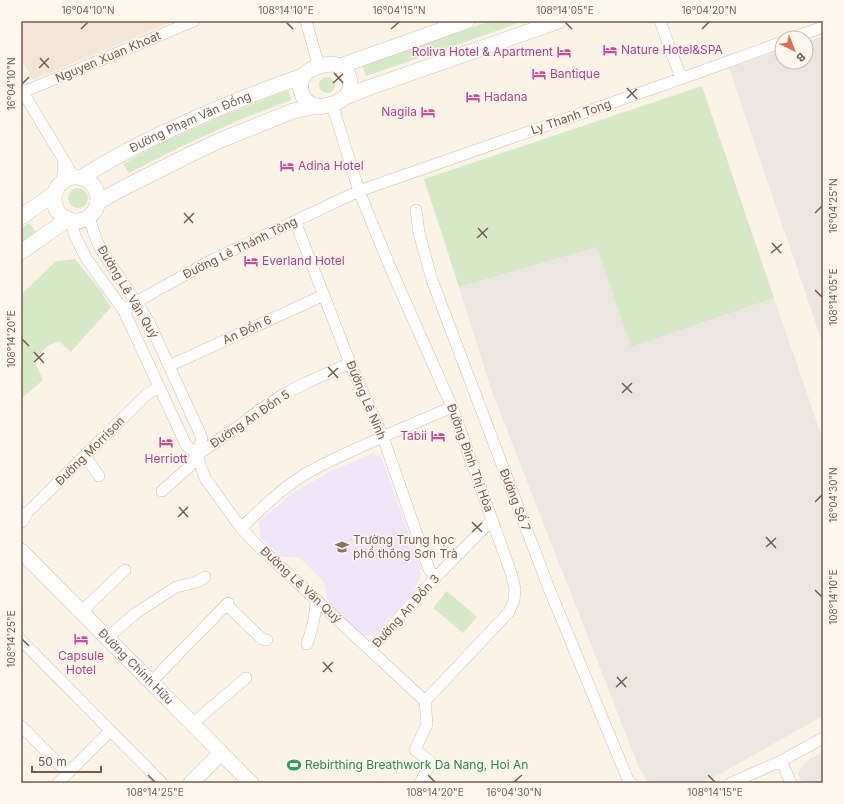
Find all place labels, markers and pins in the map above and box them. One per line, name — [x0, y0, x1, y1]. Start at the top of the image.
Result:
hotel icon: Nature Hotel&SPA — [602, 42, 618, 58]
place label: Nature Hotel&SPA — [621, 42, 723, 57]
place label: Roliva Hotel & Apartment — [412, 44, 553, 59]
hotel icon: Roliva Hotel & Apartment — [556, 44, 572, 60]
hotel icon: Bantique — [531, 66, 547, 82]
place label: Bantique — [550, 66, 600, 81]
hotel icon: Hadana — [465, 89, 481, 105]
place label: Hadana — [484, 89, 528, 104]
place label: Nagila — [381, 104, 417, 119]
hotel icon: Nagila — [420, 104, 436, 120]
hotel icon: Adina Hotel — [279, 158, 295, 174]
place label: Adina Hotel — [298, 158, 364, 173]
hotel icon: Everland Hotel — [243, 253, 259, 269]
place label: Everland Hotel — [262, 253, 345, 268]
place label: Tabii — [400, 428, 427, 443]
hotel icon: Tabii — [430, 428, 446, 444]
hotel icon: Herriott — [158, 434, 174, 450]
place label: Herriott — [145, 451, 188, 466]
place label: Trường Trung học phổ thông Sơn Trà — [353, 532, 458, 561]
school or university icon: Trường Trung học phổ thông Sơn Trà — [334, 539, 350, 555]
hotel icon: Capsule Hotel — [73, 631, 89, 647]
place label: Capsule Hotel — [58, 648, 104, 677]
sports icon: Rebirthing Breathwork Da Nang, Hoi An — [286, 757, 302, 773]
place label: Rebirthing Breathwork Da Nang, Hoi An — [305, 757, 528, 772]

